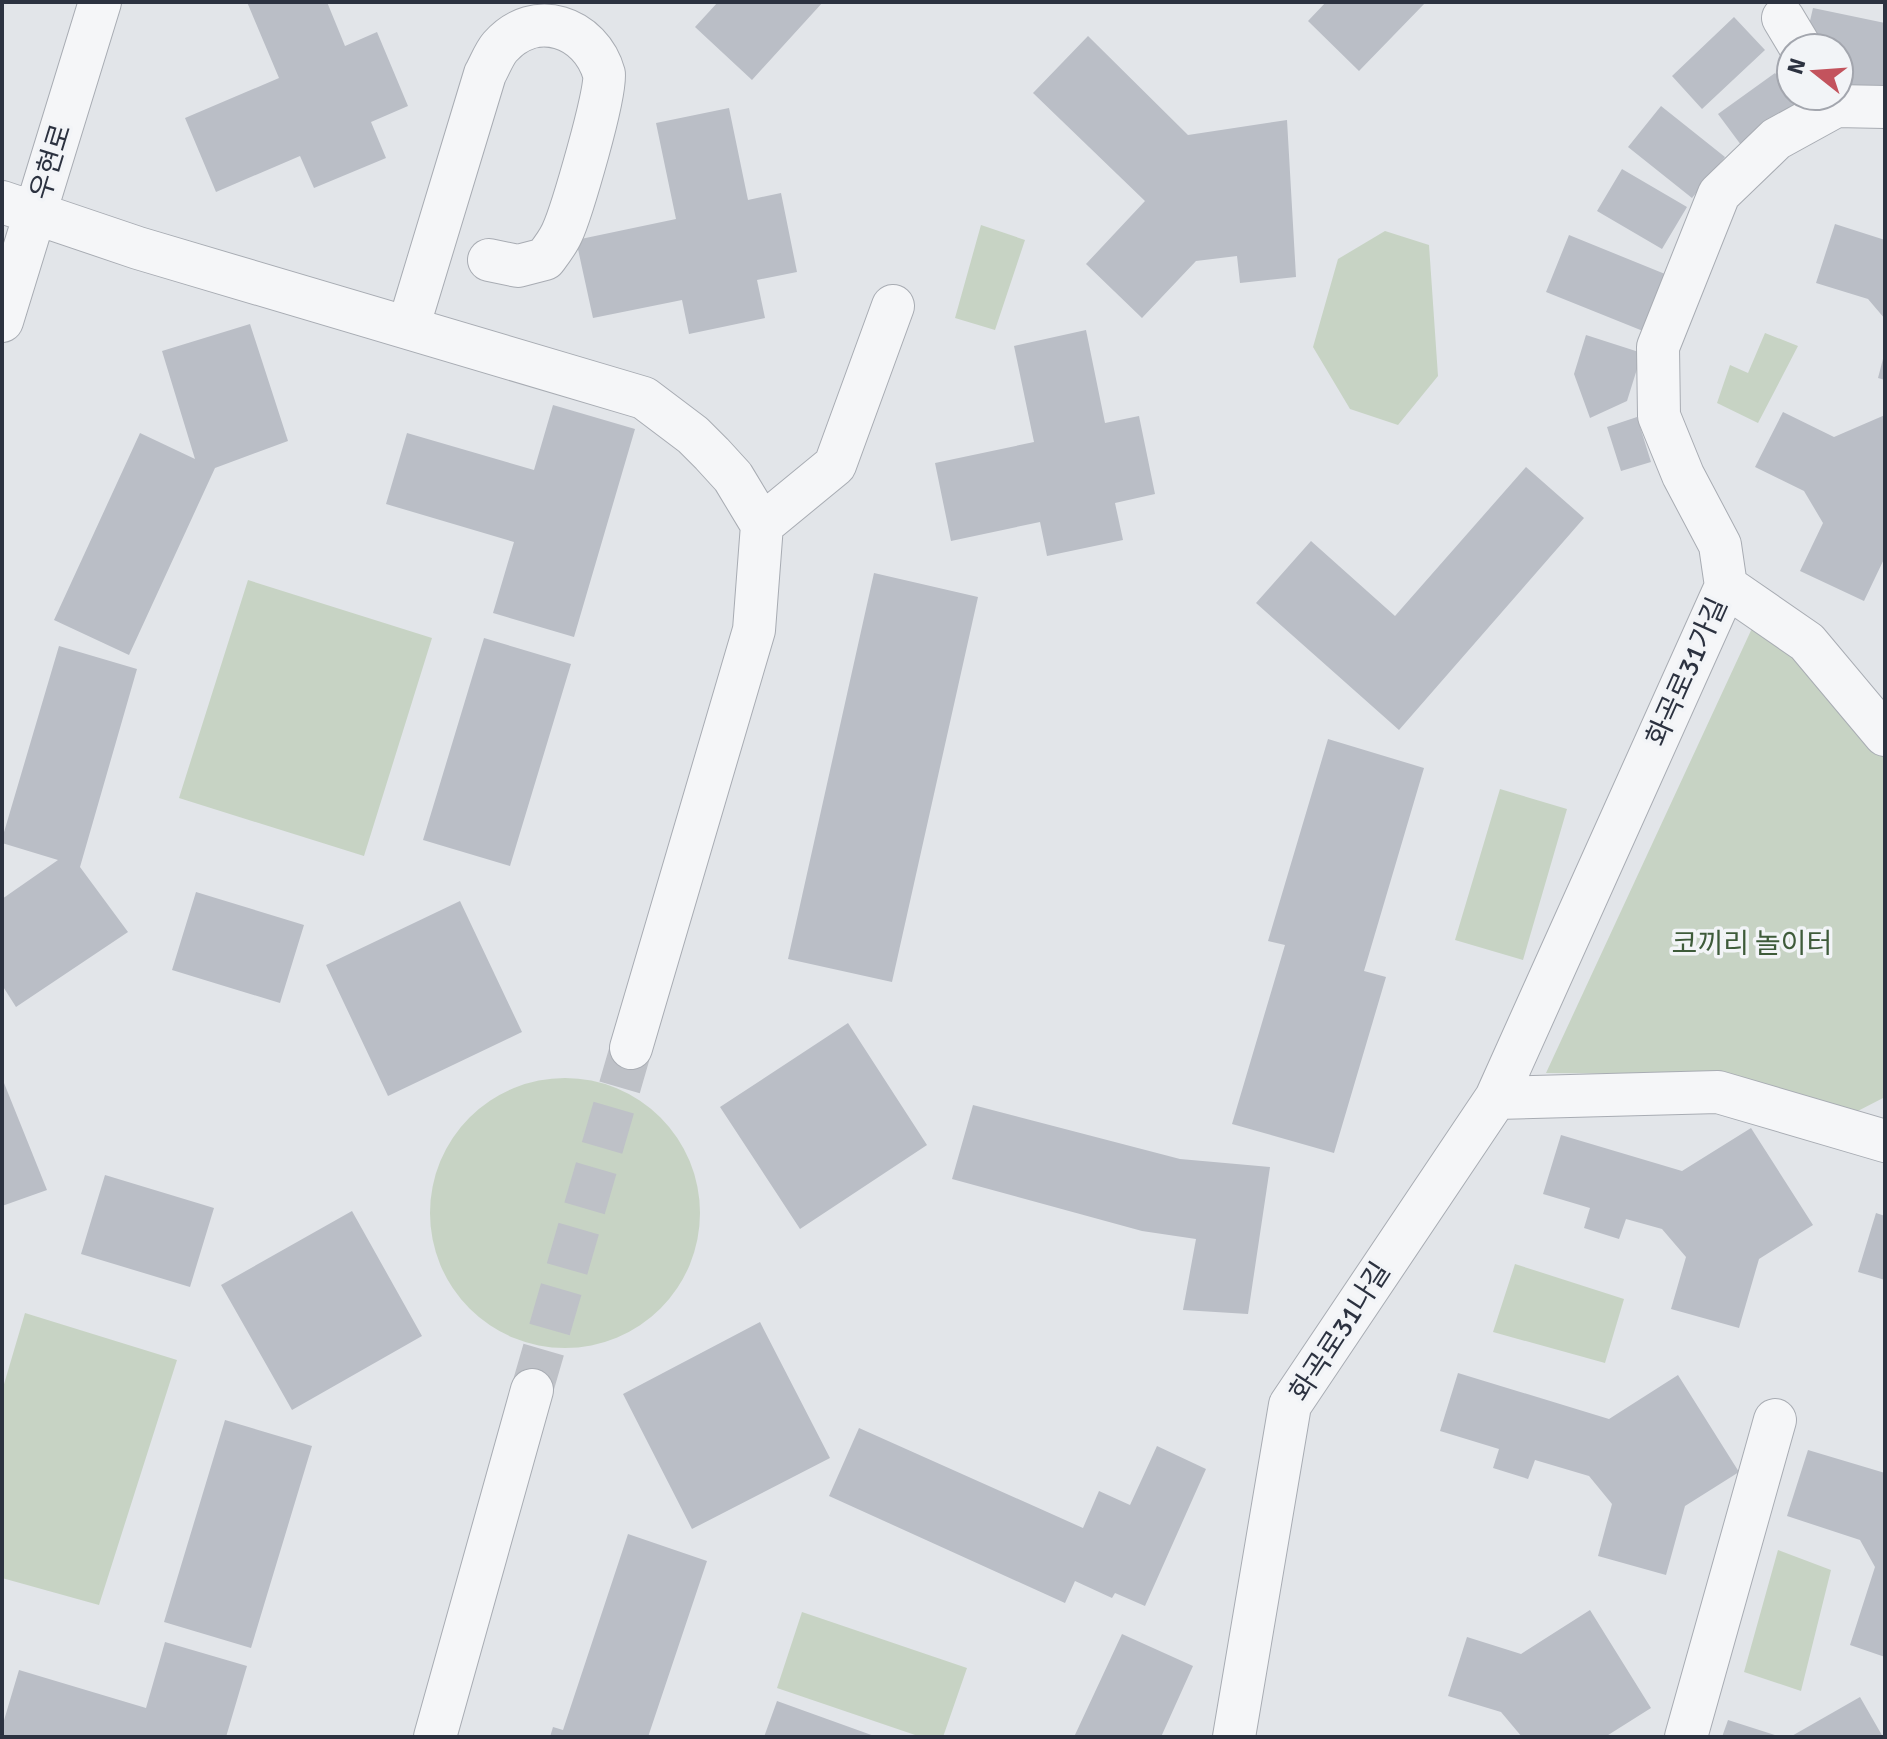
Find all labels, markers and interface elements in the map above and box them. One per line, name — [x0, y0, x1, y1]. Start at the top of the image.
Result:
north arrow — [1775, 32, 1855, 112]
text: N — [1781, 55, 1812, 78]
street label: 우현로 — [23, 120, 79, 204]
street label: 화곡로31가길 — [1639, 592, 1735, 752]
park label: 코끼리 놀이터 — [1672, 927, 1832, 961]
street label: 화곡로31나길 — [1282, 1256, 1398, 1408]

